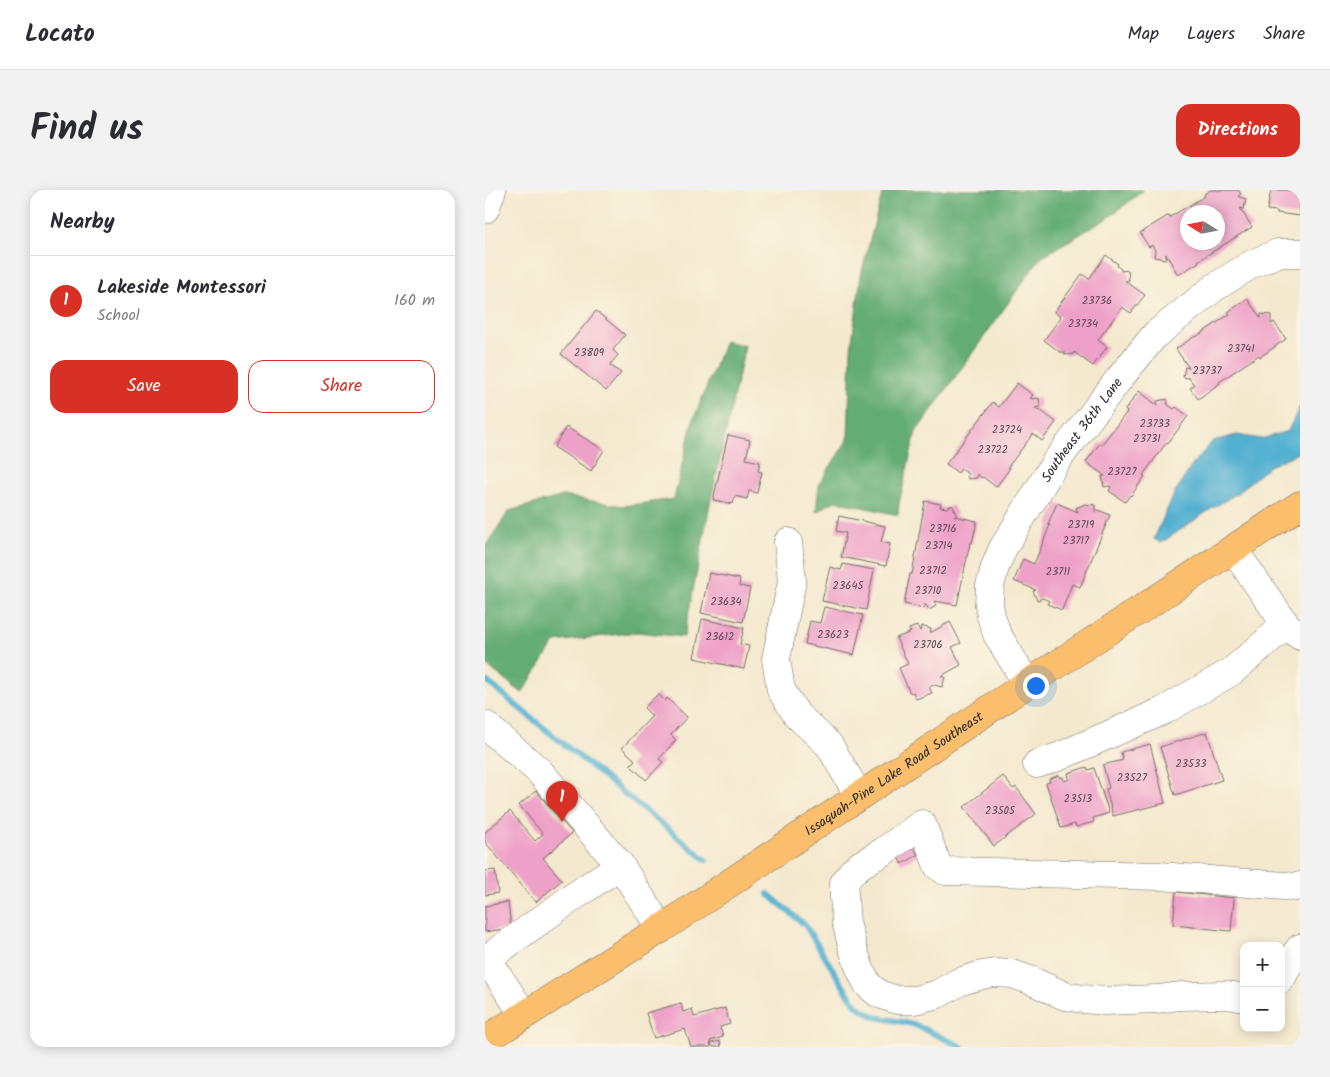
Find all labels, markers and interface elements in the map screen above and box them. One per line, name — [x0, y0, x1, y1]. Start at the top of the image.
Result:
text: Locato — [25, 15, 95, 54]
text: Map — [1128, 20, 1159, 49]
text: Layers — [1187, 20, 1235, 49]
text: Share — [1263, 20, 1305, 49]
text: Find us — [30, 102, 143, 158]
button: Directions — [1176, 104, 1300, 157]
north arrow — [1180, 205, 1225, 250]
text: Nearby — [50, 206, 115, 239]
text: Lakeside Montessori — [97, 273, 266, 303]
text: 1 — [64, 288, 68, 313]
text: 160 m — [394, 288, 435, 313]
house number: 23736 — [1082, 292, 1112, 310]
text: School — [97, 303, 140, 328]
house number: 23734 — [1068, 315, 1098, 333]
house number: 23741 — [1227, 340, 1255, 358]
house number: 23809 — [574, 344, 605, 362]
button: Save — [50, 360, 238, 413]
button: Share — [248, 360, 435, 413]
house number: 23737 — [1192, 362, 1222, 380]
street label: Southeast 36th Lane — [1036, 372, 1129, 487]
house number: 23733 — [1140, 415, 1170, 433]
house number: 23724 — [992, 421, 1022, 439]
house number: 23731 — [1133, 430, 1161, 448]
house number: 23722 — [978, 441, 1008, 459]
house number: 23727 — [1107, 463, 1138, 481]
house number: 23719 — [1068, 516, 1095, 534]
house number: 23716 — [929, 520, 957, 538]
house number: 23717 — [1063, 532, 1090, 550]
house number: 23714 — [925, 537, 953, 555]
house number: 23712 — [919, 562, 947, 580]
house number: 23711 — [1046, 563, 1070, 581]
house number: 23645 — [833, 577, 864, 595]
house number: 23710 — [915, 582, 942, 600]
house number: 23634 — [710, 593, 742, 611]
house number: 23623 — [817, 626, 849, 644]
house number: 23612 — [706, 628, 734, 646]
house number: 23706 — [913, 636, 943, 654]
your location — [1023, 673, 1049, 699]
street label: Issaquah-Pine Lake Road Southeast — [800, 706, 989, 842]
house number: 23533 — [1175, 755, 1207, 773]
house number: 23527 — [1117, 769, 1148, 787]
pin: 1 — [546, 781, 578, 822]
house number: 23513 — [1064, 790, 1092, 808]
house number: 23505 — [985, 802, 1016, 820]
map controls — [1240, 942, 1285, 1032]
button: + — [1240, 942, 1285, 987]
button: − — [1240, 987, 1285, 1032]

